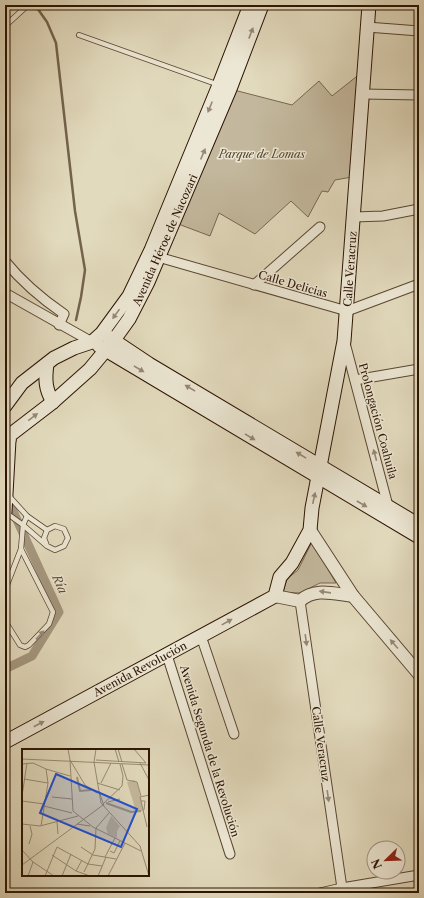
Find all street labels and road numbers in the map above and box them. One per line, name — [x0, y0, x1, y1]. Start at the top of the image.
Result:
street label: Avenida Héroe de Nacozari — [129, 171, 201, 309]
street label: Calle Veracruz — [340, 230, 360, 307]
street label: Calle Delicias — [257, 267, 329, 301]
street label: Prolongación Coahuila — [356, 361, 400, 481]
street label: Avenida Revolución — [90, 638, 189, 700]
street label: Avenida Segunda de la Revolución — [177, 662, 243, 839]
street label: Calle Veracruz — [309, 705, 333, 783]

